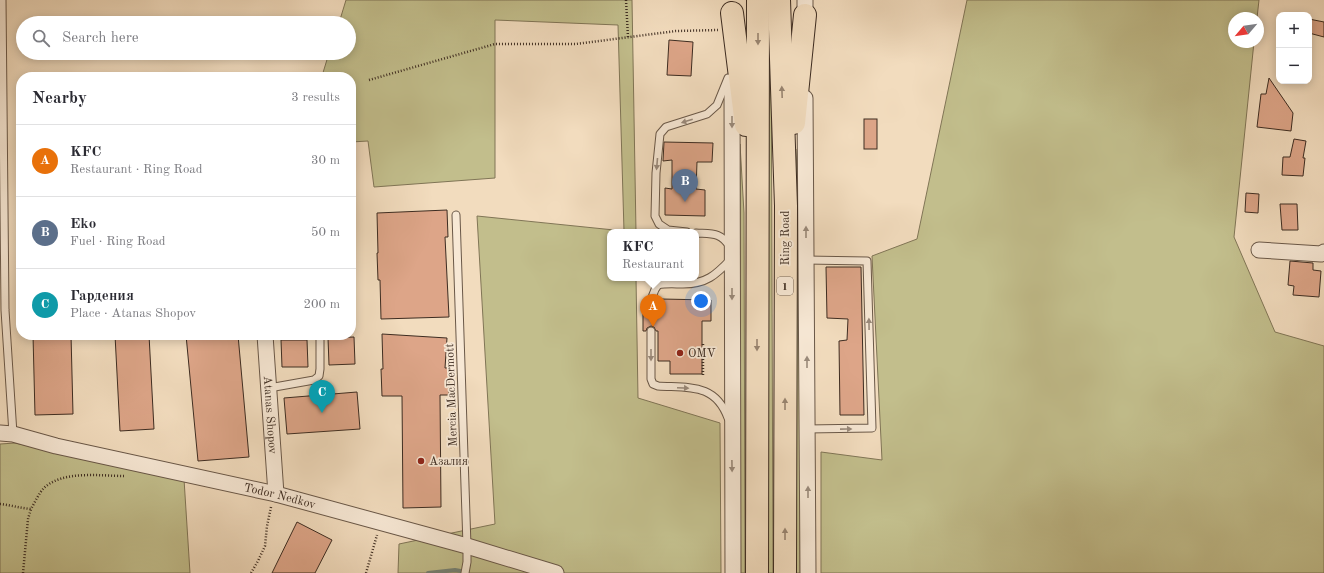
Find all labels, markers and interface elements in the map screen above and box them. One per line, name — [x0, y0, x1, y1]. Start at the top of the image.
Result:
north arrow — [1228, 12, 1264, 48]
map controls — [1276, 12, 1312, 84]
button: + — [1276, 12, 1312, 48]
search box — [16, 16, 356, 60]
icon: search — [30, 27, 52, 49]
text: Search here — [62, 31, 139, 46]
one-way arrow — [755, 33, 761, 46]
button: − — [1276, 48, 1312, 84]
one-way arrow — [778, 86, 785, 98]
text: Nearby — [32, 90, 87, 107]
text: 3 results — [291, 91, 340, 104]
one-way arrow — [729, 116, 735, 129]
one-way arrow — [680, 118, 692, 124]
text: KFC — [70, 145, 102, 160]
text: A — [40, 154, 50, 167]
text: 30 m — [311, 154, 340, 167]
one-way arrow — [654, 158, 661, 170]
text: Restaurant · Ring Road — [70, 163, 203, 176]
pin: B — [672, 169, 698, 202]
street label: Ring Road — [780, 211, 792, 265]
text: Eko — [70, 217, 96, 232]
one-way arrow — [803, 225, 809, 238]
text: B — [40, 226, 50, 239]
text: 50 m — [311, 226, 340, 239]
popup — [607, 229, 699, 281]
text: Fuel · Ring Road — [70, 235, 166, 248]
text: KFC — [622, 240, 653, 255]
text: Restaurant — [622, 258, 684, 271]
road number: 1 — [777, 277, 793, 295]
one-way arrow — [729, 288, 735, 301]
text: Гардения — [70, 289, 134, 304]
your location — [691, 291, 711, 311]
pin: A — [640, 294, 666, 327]
text: C — [41, 298, 49, 311]
text: 200 m — [303, 298, 340, 311]
text: Place · Atanas Shopov — [70, 307, 196, 320]
one-way arrow — [866, 317, 872, 330]
one-way arrow — [754, 339, 760, 352]
street label: Mercia MаcDermott — [444, 343, 460, 447]
marker: OMV — [675, 348, 685, 358]
place label: OMV — [688, 348, 716, 360]
one-way arrow — [648, 349, 654, 362]
one-way arrow — [804, 355, 810, 368]
street label: Atanas Shopov — [261, 375, 278, 455]
pin: C — [309, 380, 335, 413]
one-way arrow — [677, 384, 689, 391]
one-way arrow — [782, 397, 788, 410]
one-way arrow — [840, 426, 853, 432]
marker: Азалия — [416, 456, 426, 466]
place label: Азалия — [429, 456, 468, 468]
one-way arrow — [729, 460, 735, 473]
street label: Todor Nedkov — [243, 482, 317, 512]
one-way arrow — [805, 485, 811, 498]
one-way arrow — [782, 527, 788, 540]

